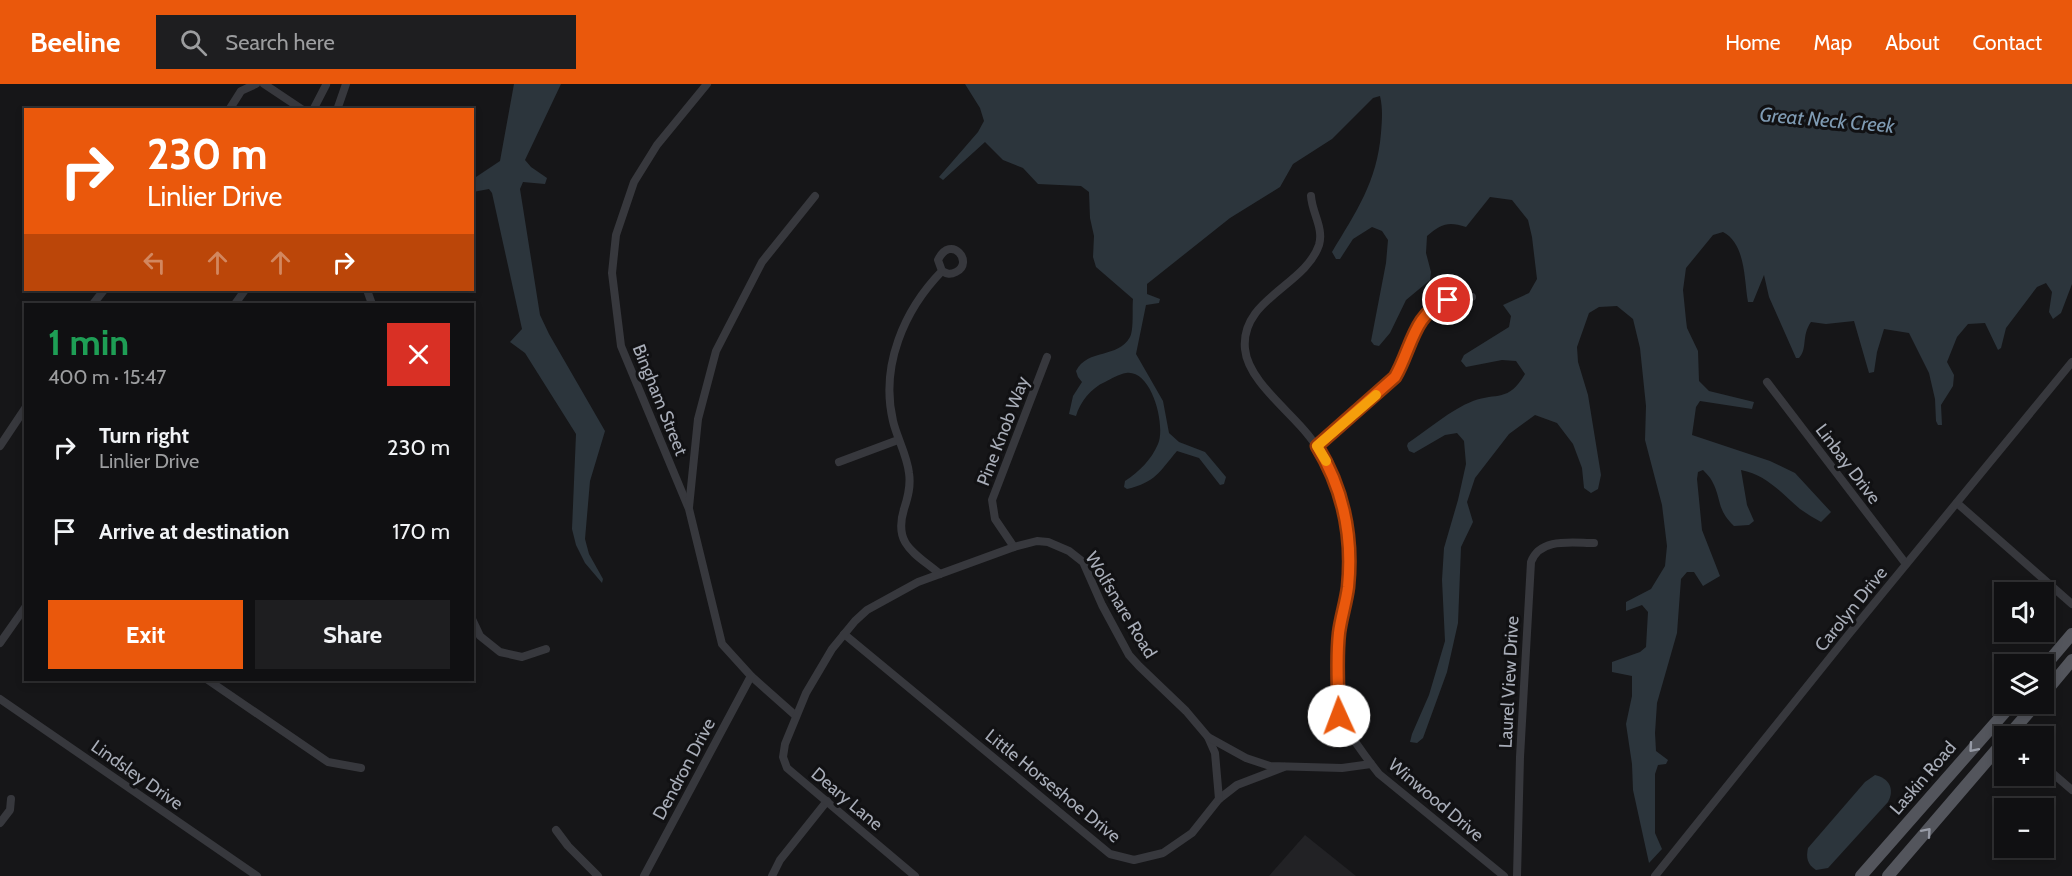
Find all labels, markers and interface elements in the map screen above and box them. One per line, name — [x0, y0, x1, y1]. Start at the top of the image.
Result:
search box — [156, 15, 576, 69]
text: Beeline — [30, 25, 120, 59]
icon: search — [177, 26, 210, 59]
text: Search here — [225, 29, 335, 56]
text: Home — [1725, 30, 1781, 55]
text: Map — [1814, 30, 1852, 55]
text: About — [1885, 30, 1939, 55]
text: Contact — [1972, 30, 2042, 55]
water label: Great Neck Creek — [1759, 102, 1897, 138]
text: 230 m — [147, 128, 267, 180]
icon: right — [48, 132, 126, 210]
text: Linlier Drive — [147, 180, 282, 213]
icon: left — [138, 246, 171, 279]
icon: ahead — [201, 246, 234, 279]
icon: ahead — [264, 246, 297, 279]
icon: right — [327, 246, 360, 279]
pin — [1422, 274, 1473, 325]
icon: arrive — [1431, 283, 1464, 316]
text: 1 min — [48, 320, 129, 364]
button: close — [387, 323, 450, 386]
street label: Bingham Street — [628, 341, 692, 459]
text: 400 m · 15:47 — [48, 365, 166, 389]
street label: Pine Knob Way — [972, 373, 1034, 489]
street label: Linbay Drive — [1811, 420, 1885, 508]
text: Turn right — [99, 422, 189, 449]
icon: right — [48, 431, 81, 464]
text: 230 m — [387, 434, 450, 461]
text: Linlier Drive — [99, 449, 199, 473]
icon: arrive — [48, 515, 81, 548]
text: Arrive at destination — [99, 518, 289, 545]
text: 170 m — [392, 518, 450, 545]
street label: Wolfsnare Road — [1081, 548, 1161, 662]
street label: Carolyn Drive — [1810, 562, 1892, 656]
map controls — [1994, 582, 2054, 858]
button: sound — [1994, 582, 2054, 642]
button: Exit — [48, 600, 243, 669]
button: Share — [255, 600, 450, 669]
street label: Laurel View Drive — [1495, 615, 1523, 749]
button: layers — [1994, 654, 2054, 714]
position arrow — [1307, 684, 1371, 748]
street label: Dendron Drive — [648, 714, 720, 824]
street label: Little Horseshoe Drive — [981, 725, 1125, 847]
button: + — [1994, 726, 2054, 786]
street label: Lindsley Drive — [87, 735, 187, 815]
street label: Laskin Road — [1885, 737, 1961, 819]
one-way arrow — [1969, 741, 1980, 751]
street label: Winwood Drive — [1384, 754, 1488, 846]
street label: Deary Lane — [807, 763, 887, 835]
button: − — [1994, 798, 2054, 858]
one-way arrow — [1919, 828, 1930, 839]

